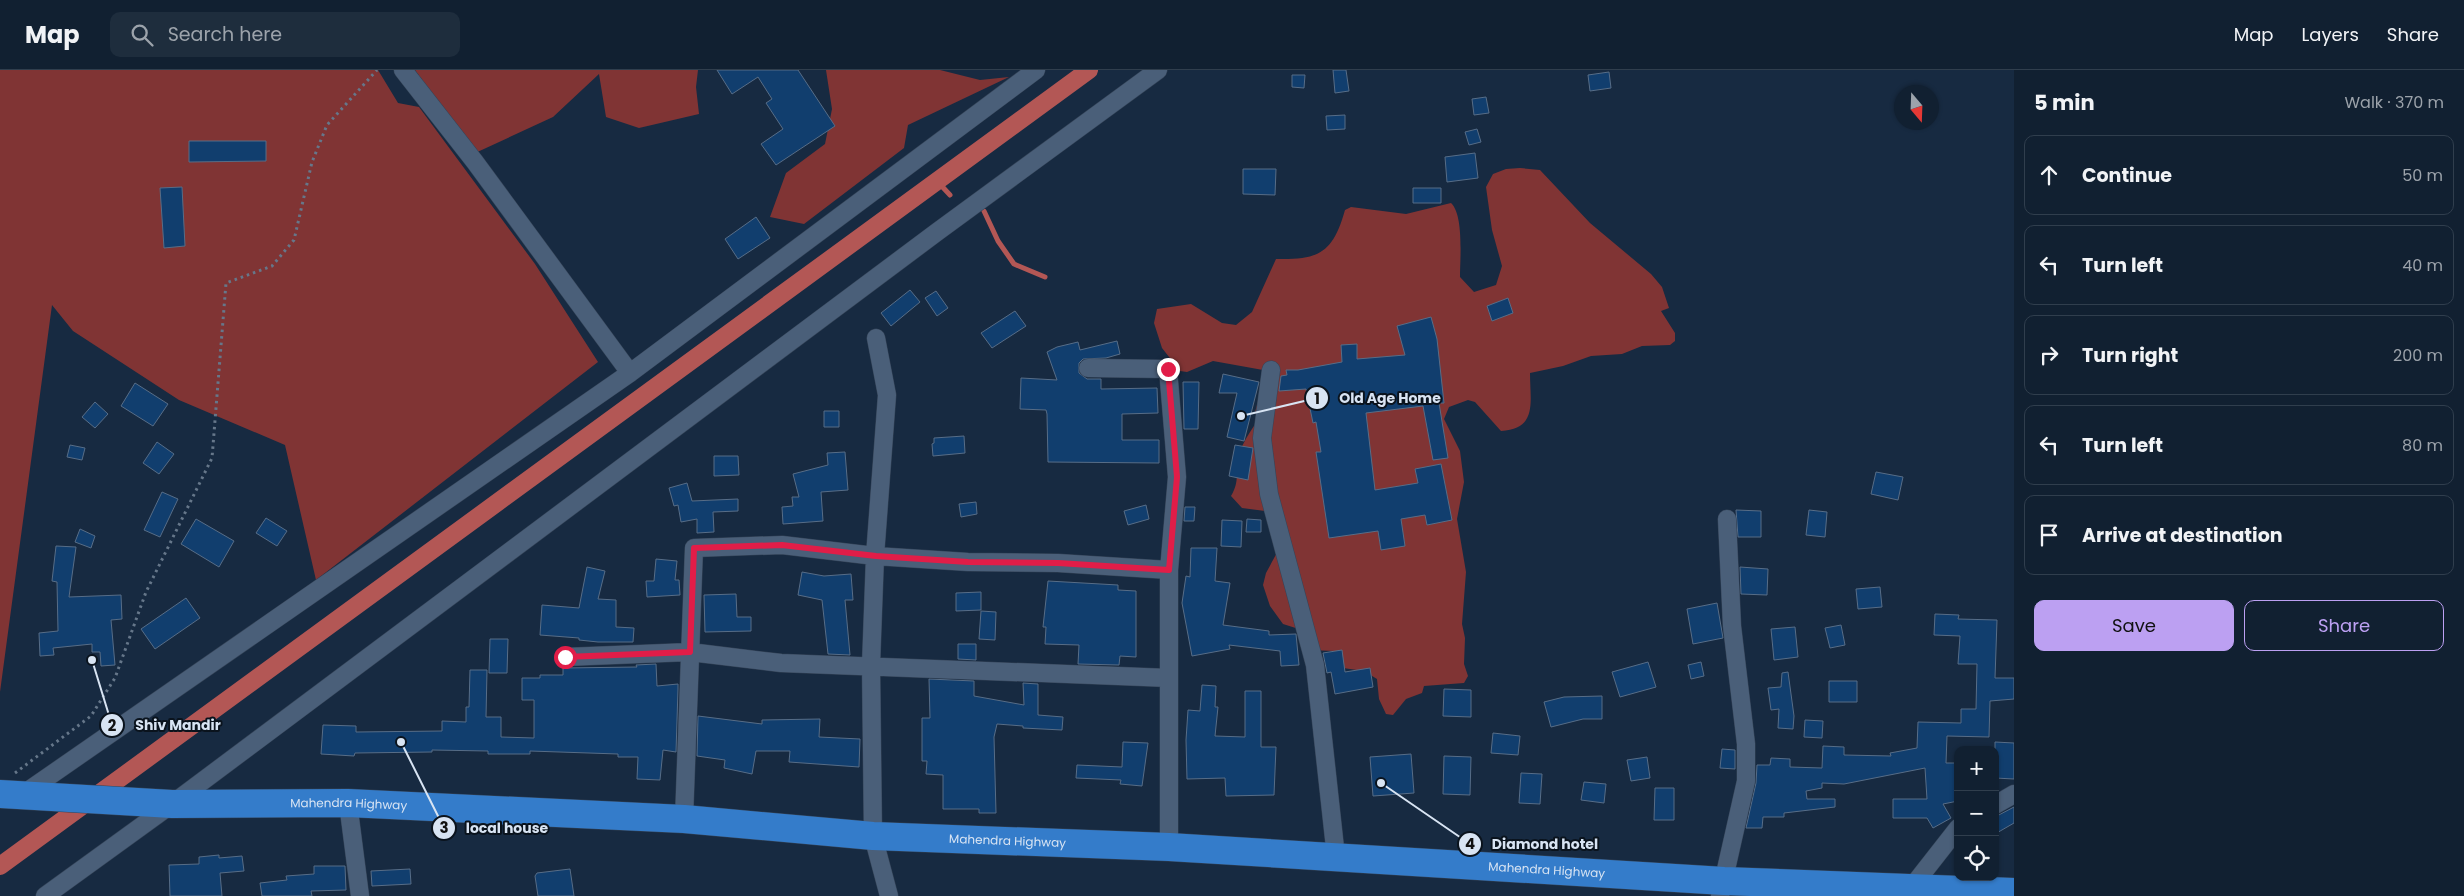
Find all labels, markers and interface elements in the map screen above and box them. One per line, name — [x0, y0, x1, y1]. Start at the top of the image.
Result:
search box — [110, 12, 460, 57]
text: Map — [25, 18, 80, 51]
icon: search — [128, 21, 156, 49]
text: Search here — [168, 21, 282, 48]
text: Map — [2234, 22, 2274, 47]
text: Layers — [2302, 22, 2359, 47]
text: Share — [2387, 22, 2439, 47]
north arrow — [1894, 85, 1939, 130]
text: 5 min — [2034, 88, 2095, 117]
text: Walk · 370 m — [2344, 91, 2444, 114]
icon: ahead — [2035, 161, 2063, 189]
text: Continue — [2082, 162, 2172, 189]
text: 50 m — [2402, 164, 2443, 187]
icon: left — [2035, 251, 2063, 279]
text: Turn left — [2082, 252, 2163, 279]
text: 40 m — [2402, 254, 2443, 277]
icon: right — [2035, 341, 2063, 369]
text: Turn right — [2082, 342, 2178, 369]
text: 200 m — [2393, 344, 2443, 367]
route end — [1157, 358, 1180, 381]
callout: Old Age Home — [1305, 384, 1451, 413]
text: 1 — [1314, 388, 1320, 409]
text: Old Age Home — [1339, 388, 1441, 408]
icon: left — [2035, 431, 2063, 459]
text: Turn left — [2082, 432, 2163, 459]
text: 80 m — [2402, 434, 2443, 457]
icon: arrive — [2035, 521, 2063, 549]
text: Arrive at destination — [2082, 522, 2283, 549]
button: Save — [2034, 600, 2234, 651]
button: Share — [2244, 600, 2444, 651]
route start — [554, 646, 577, 669]
callout: Shiv Mandir — [100, 711, 230, 740]
text: 2 — [108, 715, 117, 736]
text: Shiv Mandir — [135, 715, 221, 735]
map controls — [1954, 746, 1999, 881]
button: + — [1954, 746, 1999, 791]
button: − — [1954, 791, 1999, 836]
street label: Mahendra Highway — [290, 794, 408, 814]
callout: local house — [431, 814, 558, 843]
text: 3 — [439, 817, 449, 838]
text: local house — [466, 818, 549, 838]
callout: Diamond hotel — [1457, 829, 1608, 858]
street label: Mahendra Highway — [949, 830, 1067, 851]
text: 4 — [1465, 833, 1475, 854]
text: Diamond hotel — [1492, 834, 1598, 854]
button: locate — [1954, 836, 1999, 881]
street label: Mahendra Highway — [1488, 858, 1606, 882]

